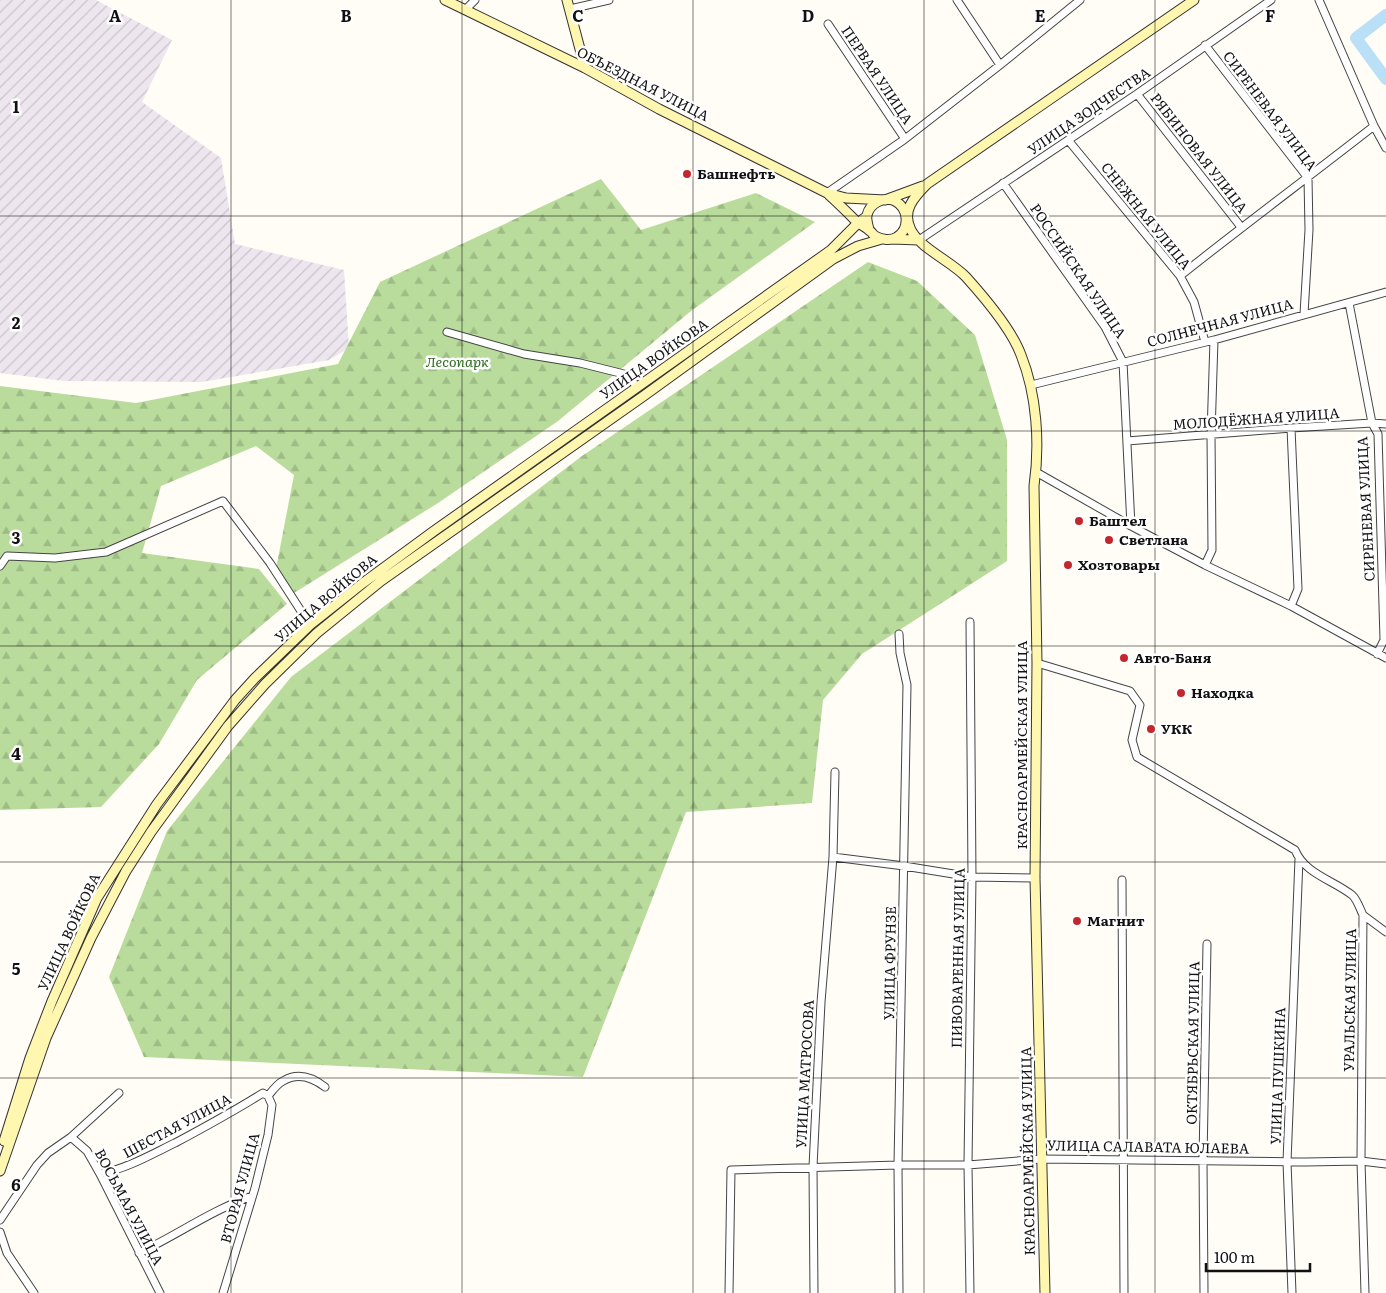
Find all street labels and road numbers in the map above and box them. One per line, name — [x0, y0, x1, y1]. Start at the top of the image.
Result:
street label: ПЕРВАЯ УЛИЦА — [837, 21, 919, 128]
street label: ОБЪЕЗДНАЯ УЛИЦА — [574, 41, 714, 125]
street label: СИРЕНЕВАЯ УЛИЦА — [1219, 46, 1323, 175]
street label: УЛИЦА ЗОДЧЕСТВА — [1023, 61, 1154, 159]
street label: РЯБИНОВАЯ УЛИЦА — [1147, 88, 1253, 217]
street label: СНЕЖНАЯ УЛИЦА — [1097, 157, 1197, 274]
street label: РОССИЙСКАЯ УЛИЦА — [1026, 199, 1132, 342]
street label: СОЛНЕЧНАЯ УЛИЦА — [1145, 293, 1296, 351]
street label: УЛИЦА ВОЙКОВА — [595, 313, 712, 403]
street label: МОЛОДЁЖНАЯ УЛИЦА — [1172, 402, 1341, 434]
street label: СИРЕНЕВАЯ УЛИЦА — [1351, 435, 1379, 582]
street label: УЛИЦА ВОЙКОВА — [270, 548, 381, 646]
street label: КРАСНОАРМЕЙСКАЯ УЛИЦА — [1011, 640, 1031, 849]
street label: ПИВОВАРЕННАЯ УЛИЦА — [945, 867, 969, 1048]
street label: УЛИЦА ВОЙКОВА — [32, 869, 104, 994]
street label: УЛИЦА ФРУНЗЕ — [878, 906, 900, 1020]
street label: УРАЛЬСКАЯ УЛИЦА — [1338, 927, 1360, 1072]
street label: ОКТЯБРЬСКАЯ УЛИЦА — [1181, 960, 1203, 1125]
street label: УЛИЦА МАТРОСОВА — [790, 998, 818, 1149]
street label: УЛИЦА ПУШКИНА — [1265, 1006, 1289, 1145]
street label: КРАСНОАРМЕЙСКАЯ УЛИЦА — [1015, 1046, 1039, 1256]
street label: ШЕСТАЯ УЛИЦА — [119, 1088, 235, 1162]
street label: ВТОРАЯ УЛИЦА — [215, 1129, 264, 1245]
street label: УЛИЦА САЛАВАТА ЮЛАЕВА — [1047, 1134, 1250, 1158]
street label: ВОСЬМАЯ УЛИЦА — [91, 1145, 169, 1269]

